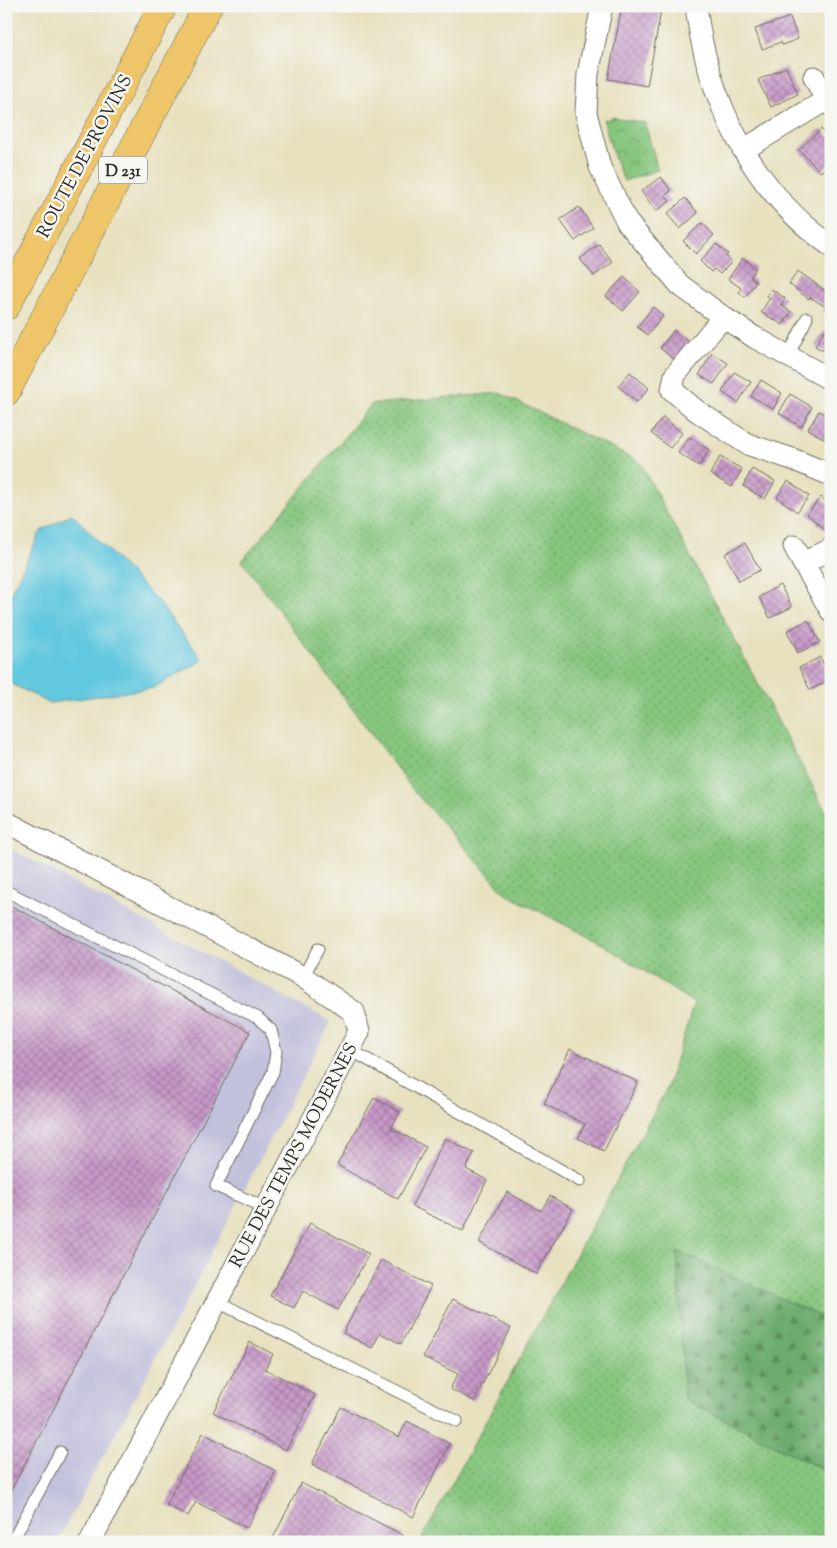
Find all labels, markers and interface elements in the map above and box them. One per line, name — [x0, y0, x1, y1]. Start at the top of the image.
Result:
street label: ROUTE DE PROVINS — [32, 71, 140, 243]
road number: D 231 — [99, 156, 147, 184]
street label: RUE DES TEMPS MODERNES — [224, 1039, 365, 1273]

